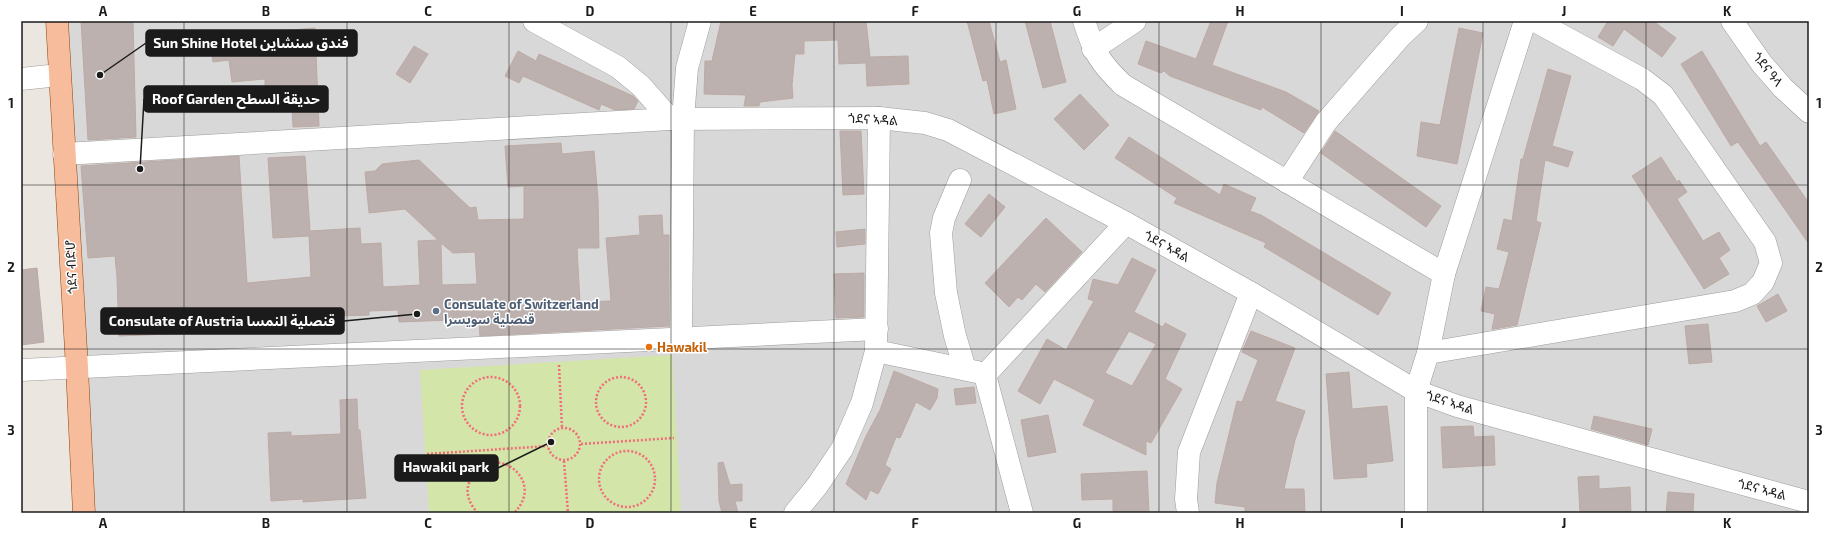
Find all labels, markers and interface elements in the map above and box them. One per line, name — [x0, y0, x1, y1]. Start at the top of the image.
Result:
text: A — [99, 3, 108, 19]
text: B — [262, 3, 270, 19]
text: C — [424, 3, 432, 19]
text: D — [586, 3, 595, 19]
text: E — [749, 3, 757, 19]
text: F — [911, 3, 919, 19]
text: G — [1073, 3, 1081, 19]
text: H — [1236, 3, 1245, 19]
text: I — [1400, 3, 1404, 19]
text: J — [1562, 3, 1566, 19]
text: K — [1723, 3, 1732, 19]
callout: Sun Shine Hotel فندق سنشاين — [146, 30, 357, 56]
text: Sun Shine Hotel فندق سنشاين — [153, 34, 349, 51]
street label: ጎደና ዓላ — [1749, 49, 1787, 90]
callout: Roof Garden حديقة السطح — [144, 86, 328, 112]
text: Roof Garden حديقة السطح — [152, 90, 320, 109]
text: 1 — [8, 95, 14, 111]
text: 1 — [1816, 95, 1822, 111]
street label: ጎደና ኣዳል — [848, 110, 899, 128]
street label: ጎደና ኣዳል — [1141, 227, 1193, 265]
street label: ጎደና ብድሆ — [62, 240, 80, 294]
text: 2 — [7, 259, 15, 275]
text: 2 — [1815, 259, 1823, 275]
place label: Consulate of Switzerland قنصلية سويسرا — [444, 296, 599, 327]
marker: Consulate of Switzerland قنصلية سويسرا — [431, 306, 441, 316]
callout: Consulate of Austria قنصلية النمسا — [101, 308, 344, 334]
text: Consulate of Austria قنصلية النمسا — [109, 312, 335, 329]
place label: Hawakil — [657, 339, 708, 355]
marker: Hawakil — [644, 342, 654, 352]
street label: ጎደና ኣዳል — [1424, 387, 1477, 417]
text: 3 — [7, 422, 15, 438]
text: 3 — [1815, 422, 1823, 438]
callout: Hawakil park — [395, 455, 498, 481]
text: Hawakil park — [403, 458, 489, 475]
street label: ጎደና ኣዳል — [1736, 475, 1788, 503]
text: A — [99, 515, 108, 531]
text: B — [262, 515, 270, 531]
text: C — [424, 515, 432, 531]
text: D — [586, 515, 595, 531]
text: E — [749, 515, 757, 531]
text: F — [911, 515, 919, 531]
text: G — [1073, 515, 1081, 531]
text: H — [1236, 515, 1245, 531]
text: I — [1400, 515, 1404, 531]
text: J — [1562, 515, 1566, 531]
text: K — [1723, 515, 1732, 531]

